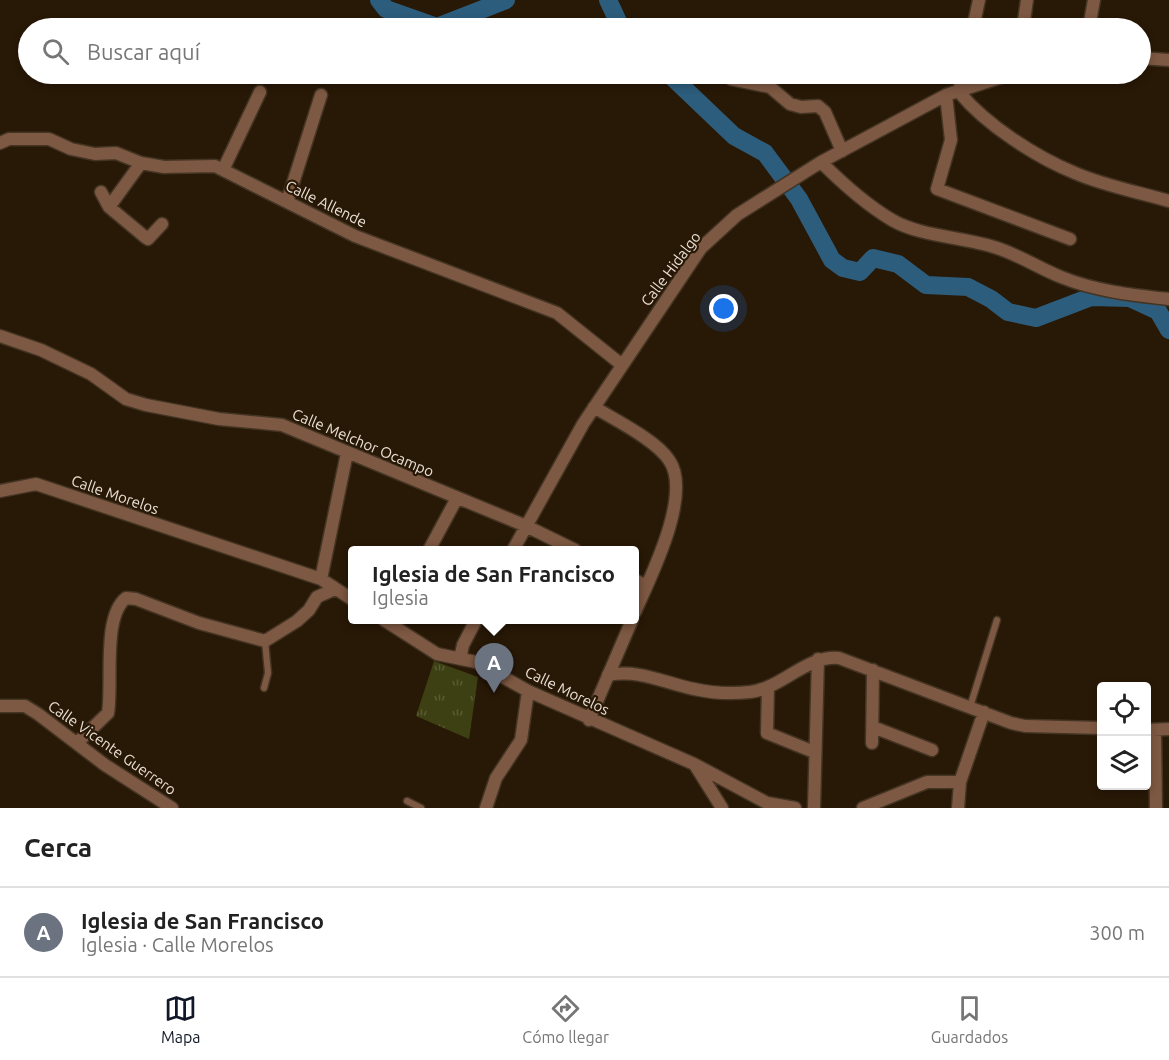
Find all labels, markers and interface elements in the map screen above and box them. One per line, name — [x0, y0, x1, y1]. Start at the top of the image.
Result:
search box — [18, 18, 1151, 84]
icon: search — [39, 35, 72, 68]
text: Buscar aquí — [87, 39, 200, 64]
street label: Calle Allende — [283, 177, 369, 230]
street label: Calle Hidalgo — [637, 228, 704, 309]
your location — [709, 294, 738, 323]
street label: Calle Melchor Ocampo — [290, 405, 436, 480]
street label: Calle Morelos — [69, 472, 161, 517]
popup — [348, 546, 639, 624]
text: Iglesia de San Francisco — [372, 561, 615, 586]
text: Iglesia — [372, 586, 429, 609]
pin: A — [474, 644, 514, 693]
street label: Calle Morelos — [522, 663, 612, 718]
map controls — [1097, 682, 1151, 790]
button: locate — [1097, 682, 1151, 736]
street label: Calle Vicente Guerrero — [45, 697, 180, 798]
button: layers — [1097, 736, 1151, 790]
text: Cerca — [24, 833, 92, 862]
text: Iglesia de San Francisco — [81, 908, 324, 933]
text: A — [36, 921, 51, 944]
text: 300 m — [1089, 921, 1145, 944]
text: Iglesia · Calle Morelos — [81, 933, 274, 956]
tab: Mapa — [161, 992, 201, 1046]
tab: Cómo llegar — [522, 992, 609, 1046]
tab: Guardados — [931, 992, 1008, 1046]

